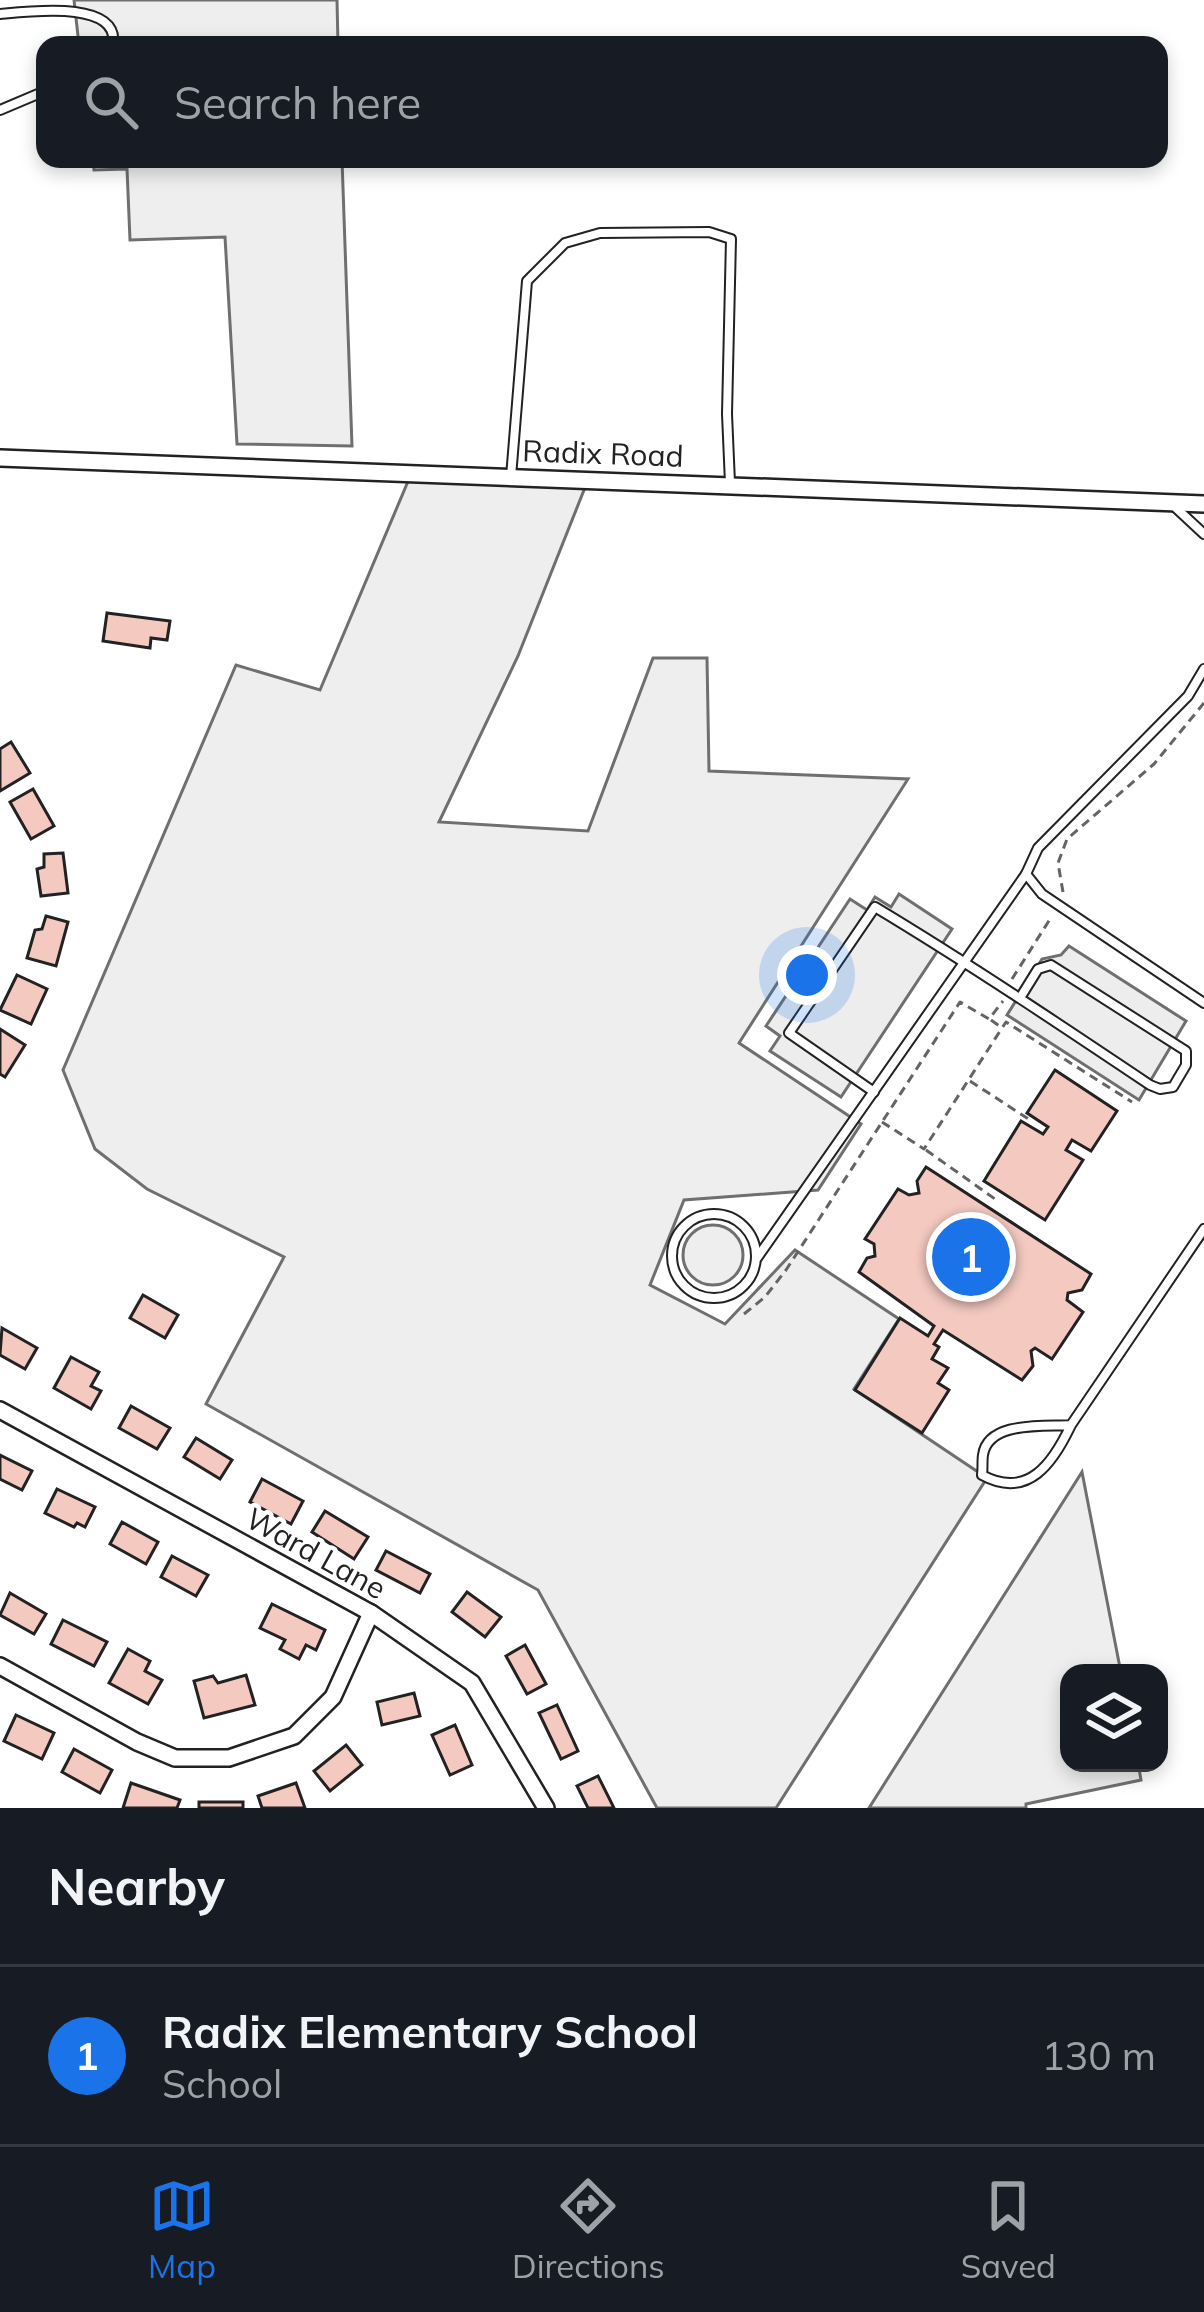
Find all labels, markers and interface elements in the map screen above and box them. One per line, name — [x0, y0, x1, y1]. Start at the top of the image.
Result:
search box — [36, 36, 1168, 168]
icon: search — [78, 69, 144, 135]
text: Search here — [174, 74, 421, 130]
street label: Radix Road — [522, 431, 684, 475]
your location — [777, 945, 837, 1005]
pin: 1 — [932, 1212, 1010, 1302]
street label: Ward Lane — [239, 1499, 393, 1607]
map controls — [1060, 1664, 1168, 1772]
button: layers — [1060, 1664, 1168, 1772]
text: Nearby — [48, 1854, 225, 1918]
text: Radix Elementary School — [162, 2003, 698, 2059]
text: 1 — [75, 2031, 99, 2080]
text: 130 m — [1041, 2031, 1156, 2080]
text: School — [162, 2059, 282, 2108]
tab: Map — [148, 2173, 216, 2286]
tab: Directions — [512, 2173, 665, 2286]
tab: Saved — [961, 2173, 1056, 2286]

